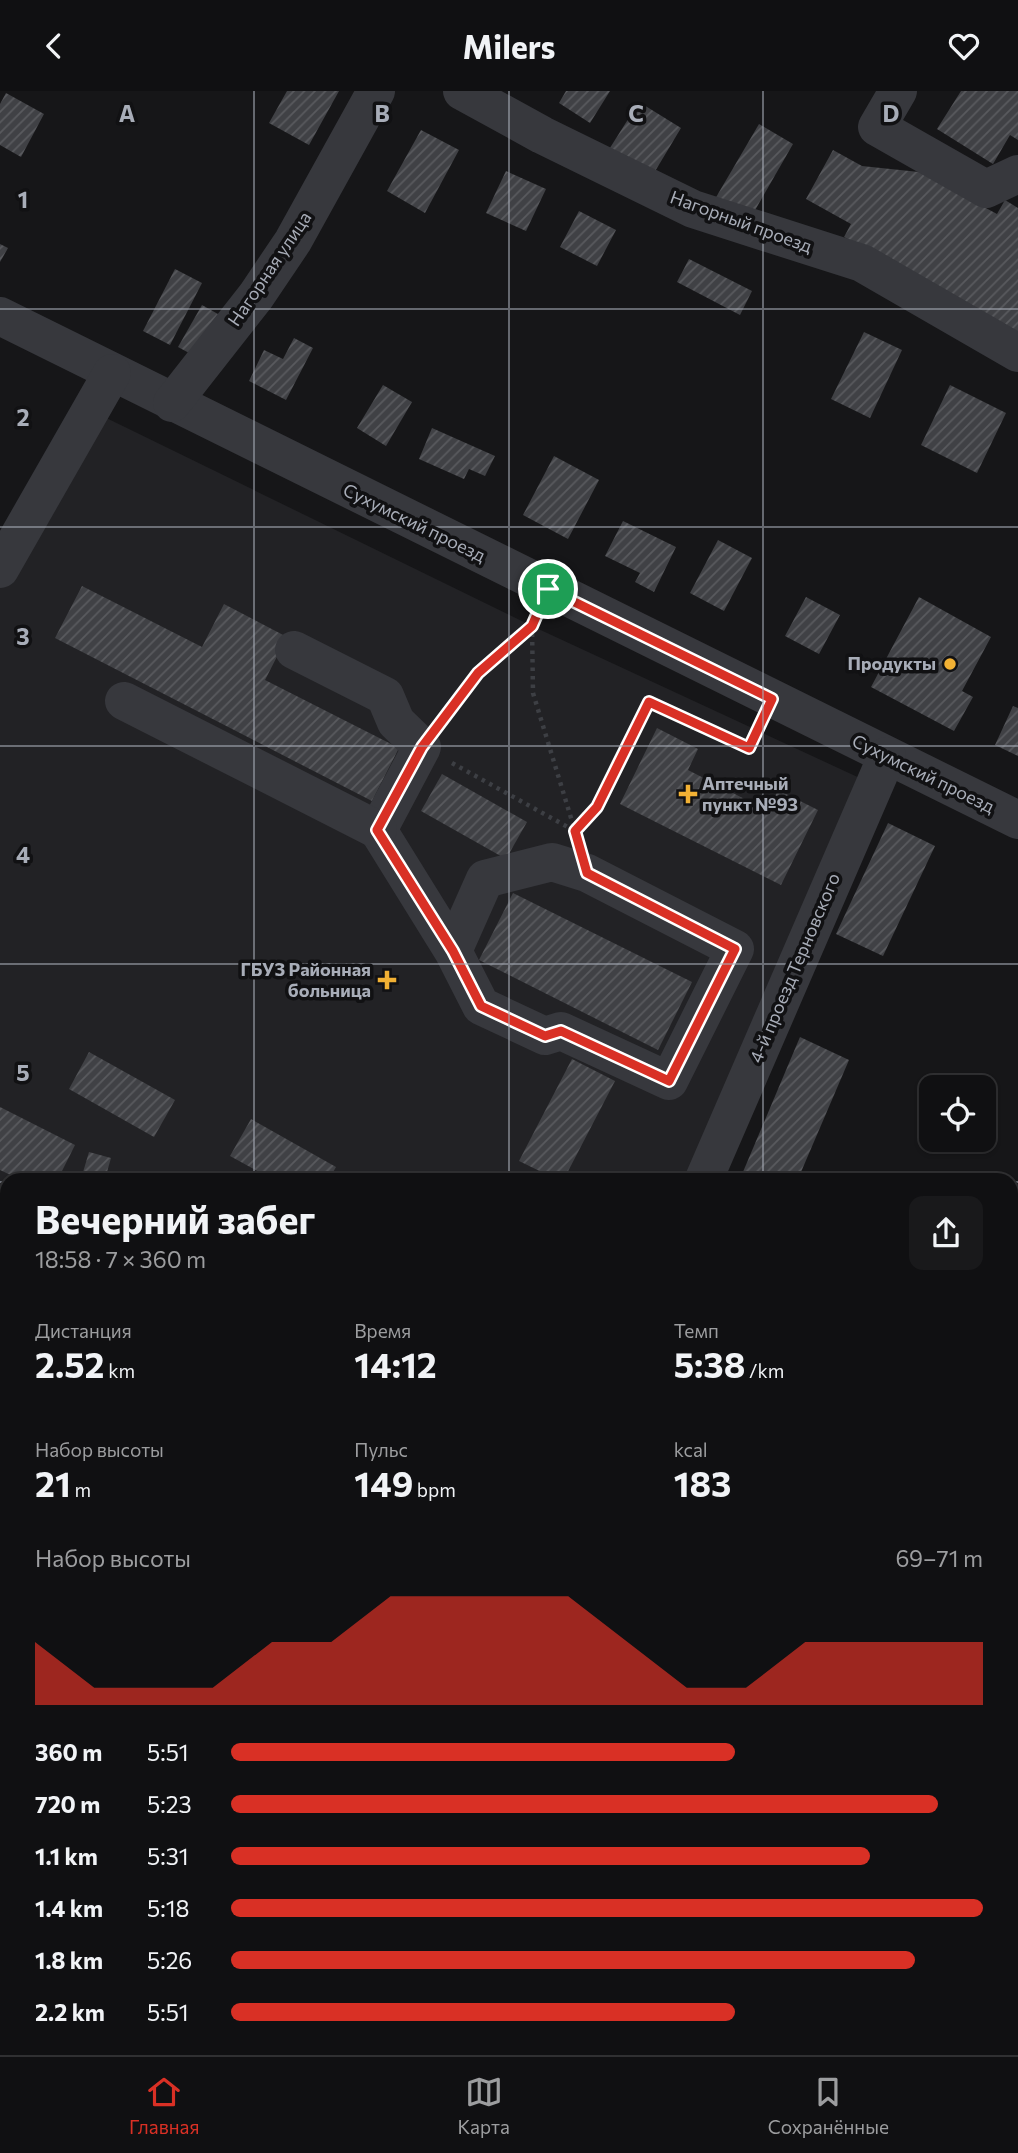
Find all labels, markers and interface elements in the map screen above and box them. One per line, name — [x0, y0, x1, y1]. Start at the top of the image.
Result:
text: Milers — [463, 26, 555, 66]
icon: back — [35, 27, 73, 65]
icon: heart — [945, 27, 983, 65]
text: A — [119, 99, 136, 127]
text: B — [374, 99, 390, 127]
text: C — [628, 99, 644, 127]
text: D — [883, 99, 900, 127]
text: 1 — [18, 185, 28, 213]
street label: Нагорный проезд — [667, 185, 816, 257]
street label: Нагорная улица — [223, 207, 316, 330]
text: 2 — [16, 403, 30, 431]
street label: Сухумский проезд — [340, 478, 490, 566]
pin — [518, 559, 578, 619]
icon: arrive — [529, 570, 567, 608]
text: 3 — [16, 622, 30, 650]
place label: Продукты — [848, 652, 936, 674]
marker: Продукты — [942, 656, 958, 672]
street label: Сухумский проезд — [849, 729, 999, 817]
place label: Аптечный пункт №93 — [702, 772, 798, 815]
marker: Аптечный пункт №93 — [680, 786, 696, 802]
text: 4 — [16, 840, 30, 868]
street label: 4-й проезд Терновского — [744, 869, 844, 1066]
place label: ГБУЗ Районная больница — [240, 958, 371, 1001]
marker: ГБУЗ Районная больница — [377, 970, 397, 990]
text: 5 — [16, 1058, 30, 1086]
map controls — [919, 1075, 996, 1152]
button: locate — [919, 1075, 996, 1152]
text: Вечерний забег — [35, 1195, 315, 1242]
button: share — [909, 1196, 983, 1270]
text: 18:58 · 7 × 360 m — [35, 1245, 206, 1273]
text: Дистанция — [35, 1319, 132, 1342]
text: Время — [354, 1319, 411, 1342]
text: Темп — [674, 1319, 719, 1342]
text: 2.52 — [35, 1342, 105, 1385]
text: 14:12 — [354, 1342, 437, 1385]
text: 5:38 — [674, 1342, 745, 1385]
text: km — [105, 1359, 135, 1382]
text: /km — [745, 1359, 784, 1382]
text: Набор высоты — [35, 1438, 164, 1461]
text: Пульс — [354, 1438, 408, 1461]
text: kcal — [674, 1438, 708, 1461]
text: 21 — [35, 1461, 71, 1504]
text: 149 — [354, 1461, 413, 1504]
text: 183 — [674, 1461, 731, 1504]
text: m — [71, 1478, 91, 1501]
text: bpm — [413, 1478, 456, 1501]
text: Набор высоты — [35, 1544, 191, 1572]
text: 69–71 m — [895, 1544, 983, 1572]
text: 360 m — [35, 1738, 102, 1766]
text: 5:51 — [147, 1738, 189, 1766]
text: 720 m — [35, 1790, 100, 1818]
text: 5:23 — [147, 1790, 192, 1818]
text: 1.1 km — [35, 1842, 98, 1870]
text: 5:31 — [147, 1842, 189, 1870]
text: 1.4 km — [35, 1894, 103, 1922]
text: 5:18 — [147, 1894, 189, 1922]
text: 1.8 km — [35, 1946, 103, 1974]
text: 5:26 — [147, 1946, 192, 1974]
text: 2.2 km — [35, 1998, 105, 2026]
text: 5:51 — [147, 1998, 189, 2026]
tab: Главная — [129, 2073, 199, 2138]
tab: Карта — [457, 2073, 510, 2138]
tab: Сохранённые — [768, 2073, 889, 2138]

